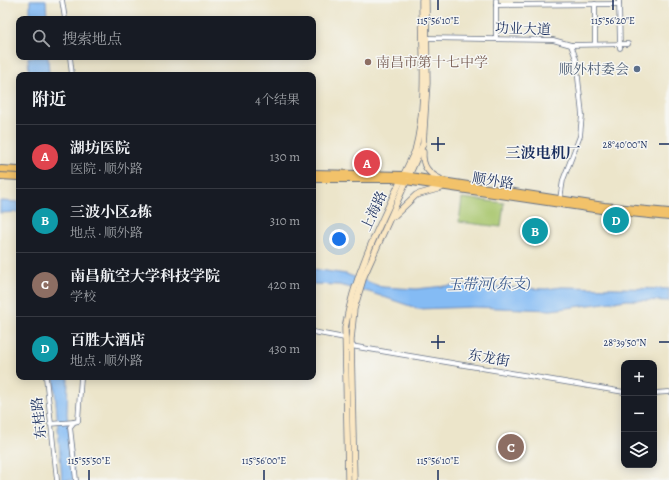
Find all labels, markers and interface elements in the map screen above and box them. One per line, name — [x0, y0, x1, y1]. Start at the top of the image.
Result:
text: 115°56'10"E — [417, 14, 459, 27]
text: 115°56'20"E — [591, 14, 635, 27]
search box — [16, 16, 316, 60]
street label: 功业大道 — [495, 19, 551, 39]
icon: search — [30, 27, 52, 49]
text: 搜索地点 — [62, 29, 122, 49]
place label: 南昌市第十七中学 — [376, 53, 488, 72]
marker: 南昌市第十七中学 — [363, 57, 373, 67]
place label: 顺外村委会 — [559, 60, 629, 79]
marker: 顺外村委会 — [632, 64, 642, 74]
text: 附近 — [32, 88, 66, 111]
text: 4个结果 — [255, 91, 300, 108]
text: 湖坊医院 — [70, 138, 130, 158]
text: 28°40'00"N — [602, 138, 648, 151]
district label: 三波电机厂 — [505, 143, 581, 163]
text: A — [41, 148, 49, 165]
text: 130 m — [270, 148, 300, 165]
pin: A — [354, 148, 380, 178]
text: 医院 · 顺外路 — [70, 160, 143, 177]
street label: 顺外路 — [471, 168, 515, 194]
street label: 上海路 — [357, 188, 391, 234]
text: 三波小区2栋 — [70, 202, 152, 222]
pin: D — [603, 205, 629, 235]
text: B — [41, 212, 49, 229]
text: 310 m — [270, 212, 300, 229]
pin: B — [522, 216, 548, 246]
text: 地点 · 顺外路 — [70, 224, 143, 241]
your location — [329, 229, 349, 249]
text: 南昌航空大学科技学院 — [70, 266, 220, 286]
water label: 玉带河(东支) — [447, 273, 531, 295]
text: C — [41, 276, 49, 293]
text: 420 m — [268, 276, 300, 293]
text: 学校 — [70, 288, 96, 305]
text: 百胜大酒店 — [70, 330, 145, 350]
text: 28°39'50"N — [604, 336, 646, 349]
text: D — [40, 340, 50, 357]
text: 430 m — [268, 340, 300, 357]
street label: 东龙街 — [467, 345, 511, 371]
text: 地点 · 顺外路 — [70, 352, 143, 369]
map controls — [621, 360, 657, 468]
button: + — [621, 360, 657, 396]
street label: 东桂路 — [27, 396, 51, 440]
button: − — [621, 396, 657, 432]
pin: C — [498, 432, 524, 462]
button: layers — [621, 432, 657, 468]
text: 115°55'50"E — [67, 454, 111, 467]
text: 115°56'00"E — [242, 454, 286, 467]
text: 115°56'10"E — [417, 454, 459, 467]

